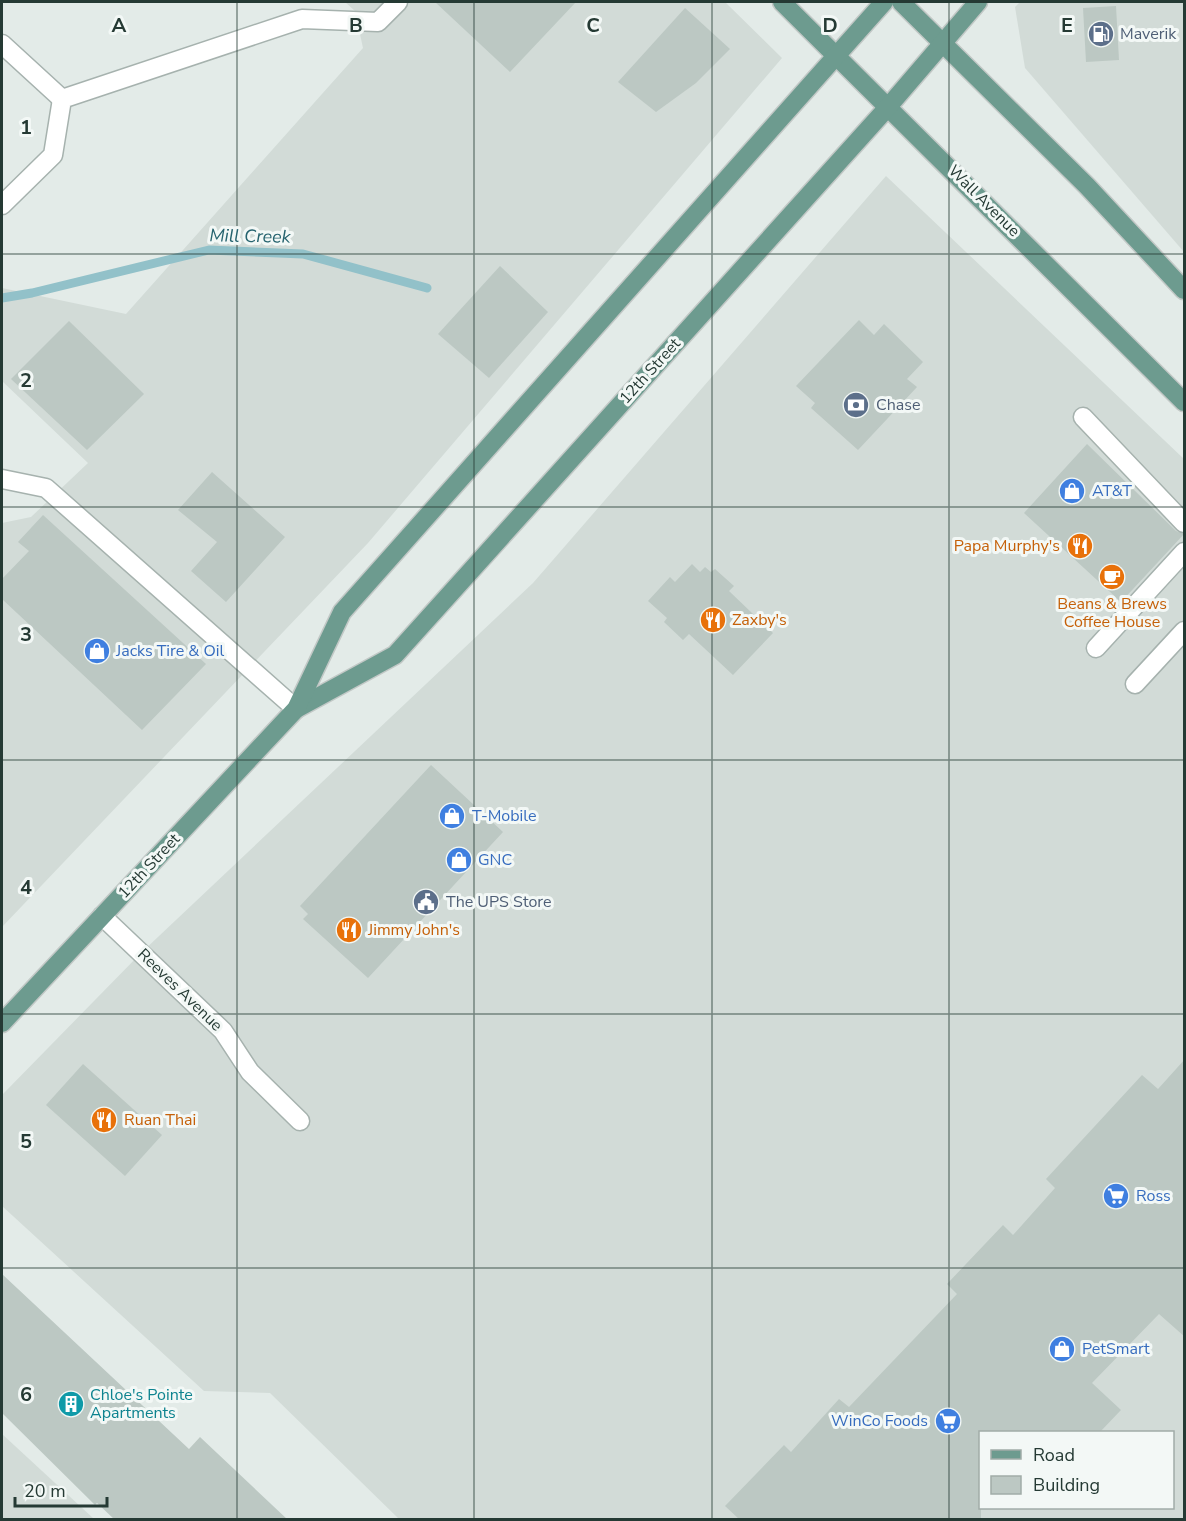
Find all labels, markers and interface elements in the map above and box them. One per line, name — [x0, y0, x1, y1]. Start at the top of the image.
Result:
text: A — [112, 12, 127, 39]
text: B — [349, 12, 363, 39]
text: C — [586, 12, 600, 39]
text: D — [822, 12, 838, 39]
text: E — [1061, 12, 1073, 39]
fuel station icon: Maverik — [1086, 19, 1116, 49]
place label: Maverik — [1120, 23, 1177, 45]
text: 1 — [20, 114, 32, 141]
street label: Wall Avenue — [943, 160, 1025, 242]
water label: Mill Creek — [209, 223, 292, 249]
street label: 12th Street — [615, 333, 686, 409]
text: 2 — [20, 367, 32, 394]
bank icon: Chase — [841, 390, 871, 420]
place label: Chase — [876, 394, 921, 416]
shop icon: AT&T — [1057, 476, 1087, 506]
place label: AT&T — [1092, 480, 1132, 502]
restaurant icon: Papa Murphy's — [1065, 531, 1095, 561]
place label: Papa Murphy's — [954, 535, 1060, 557]
cafe icon: Beans & Brews Coffee House — [1097, 562, 1127, 592]
place label: Beans & Brews Coffee House — [1057, 593, 1167, 633]
restaurant icon: Zaxby's — [698, 605, 728, 635]
place label: Zaxby's — [732, 609, 787, 631]
text: 3 — [20, 621, 32, 648]
shop icon: Jacks Tire & Oil — [82, 636, 112, 666]
place label: Jacks Tire & Oil — [115, 640, 225, 662]
shop icon: T-Mobile — [437, 801, 467, 831]
place label: T-Mobile — [472, 805, 536, 827]
street label: 12th Street — [113, 828, 185, 903]
shop icon: GNC — [444, 845, 474, 875]
place label: GNC — [478, 849, 512, 871]
text: 4 — [20, 874, 32, 901]
public building icon: The UPS Store — [411, 887, 441, 917]
place label: The UPS Store — [446, 891, 551, 913]
restaurant icon: Jimmy John's — [334, 915, 364, 945]
place label: Jimmy John's — [367, 919, 460, 941]
street label: Reeves Avenue — [133, 944, 227, 1036]
restaurant icon: Ruan Thai — [89, 1105, 119, 1135]
place label: Ruan Thai — [124, 1109, 196, 1131]
text: 5 — [20, 1128, 32, 1155]
supermarket icon: Ross — [1101, 1181, 1131, 1211]
place label: Ross — [1136, 1185, 1171, 1207]
shop icon: PetSmart — [1047, 1334, 1077, 1364]
place label: PetSmart — [1082, 1338, 1150, 1360]
text: 6 — [20, 1381, 32, 1408]
place label: Chloe's Pointe Apartments — [90, 1384, 193, 1424]
building icon: Chloe's Pointe Apartments — [56, 1389, 86, 1419]
supermarket icon: WinCo Foods — [933, 1406, 963, 1436]
place label: WinCo Foods — [831, 1410, 928, 1432]
legend — [979, 1431, 1174, 1509]
text: Road — [1033, 1443, 1075, 1467]
scale bar — [15, 1470, 106, 1508]
text: Building — [1033, 1473, 1100, 1497]
text: 20 m — [24, 1479, 66, 1503]

